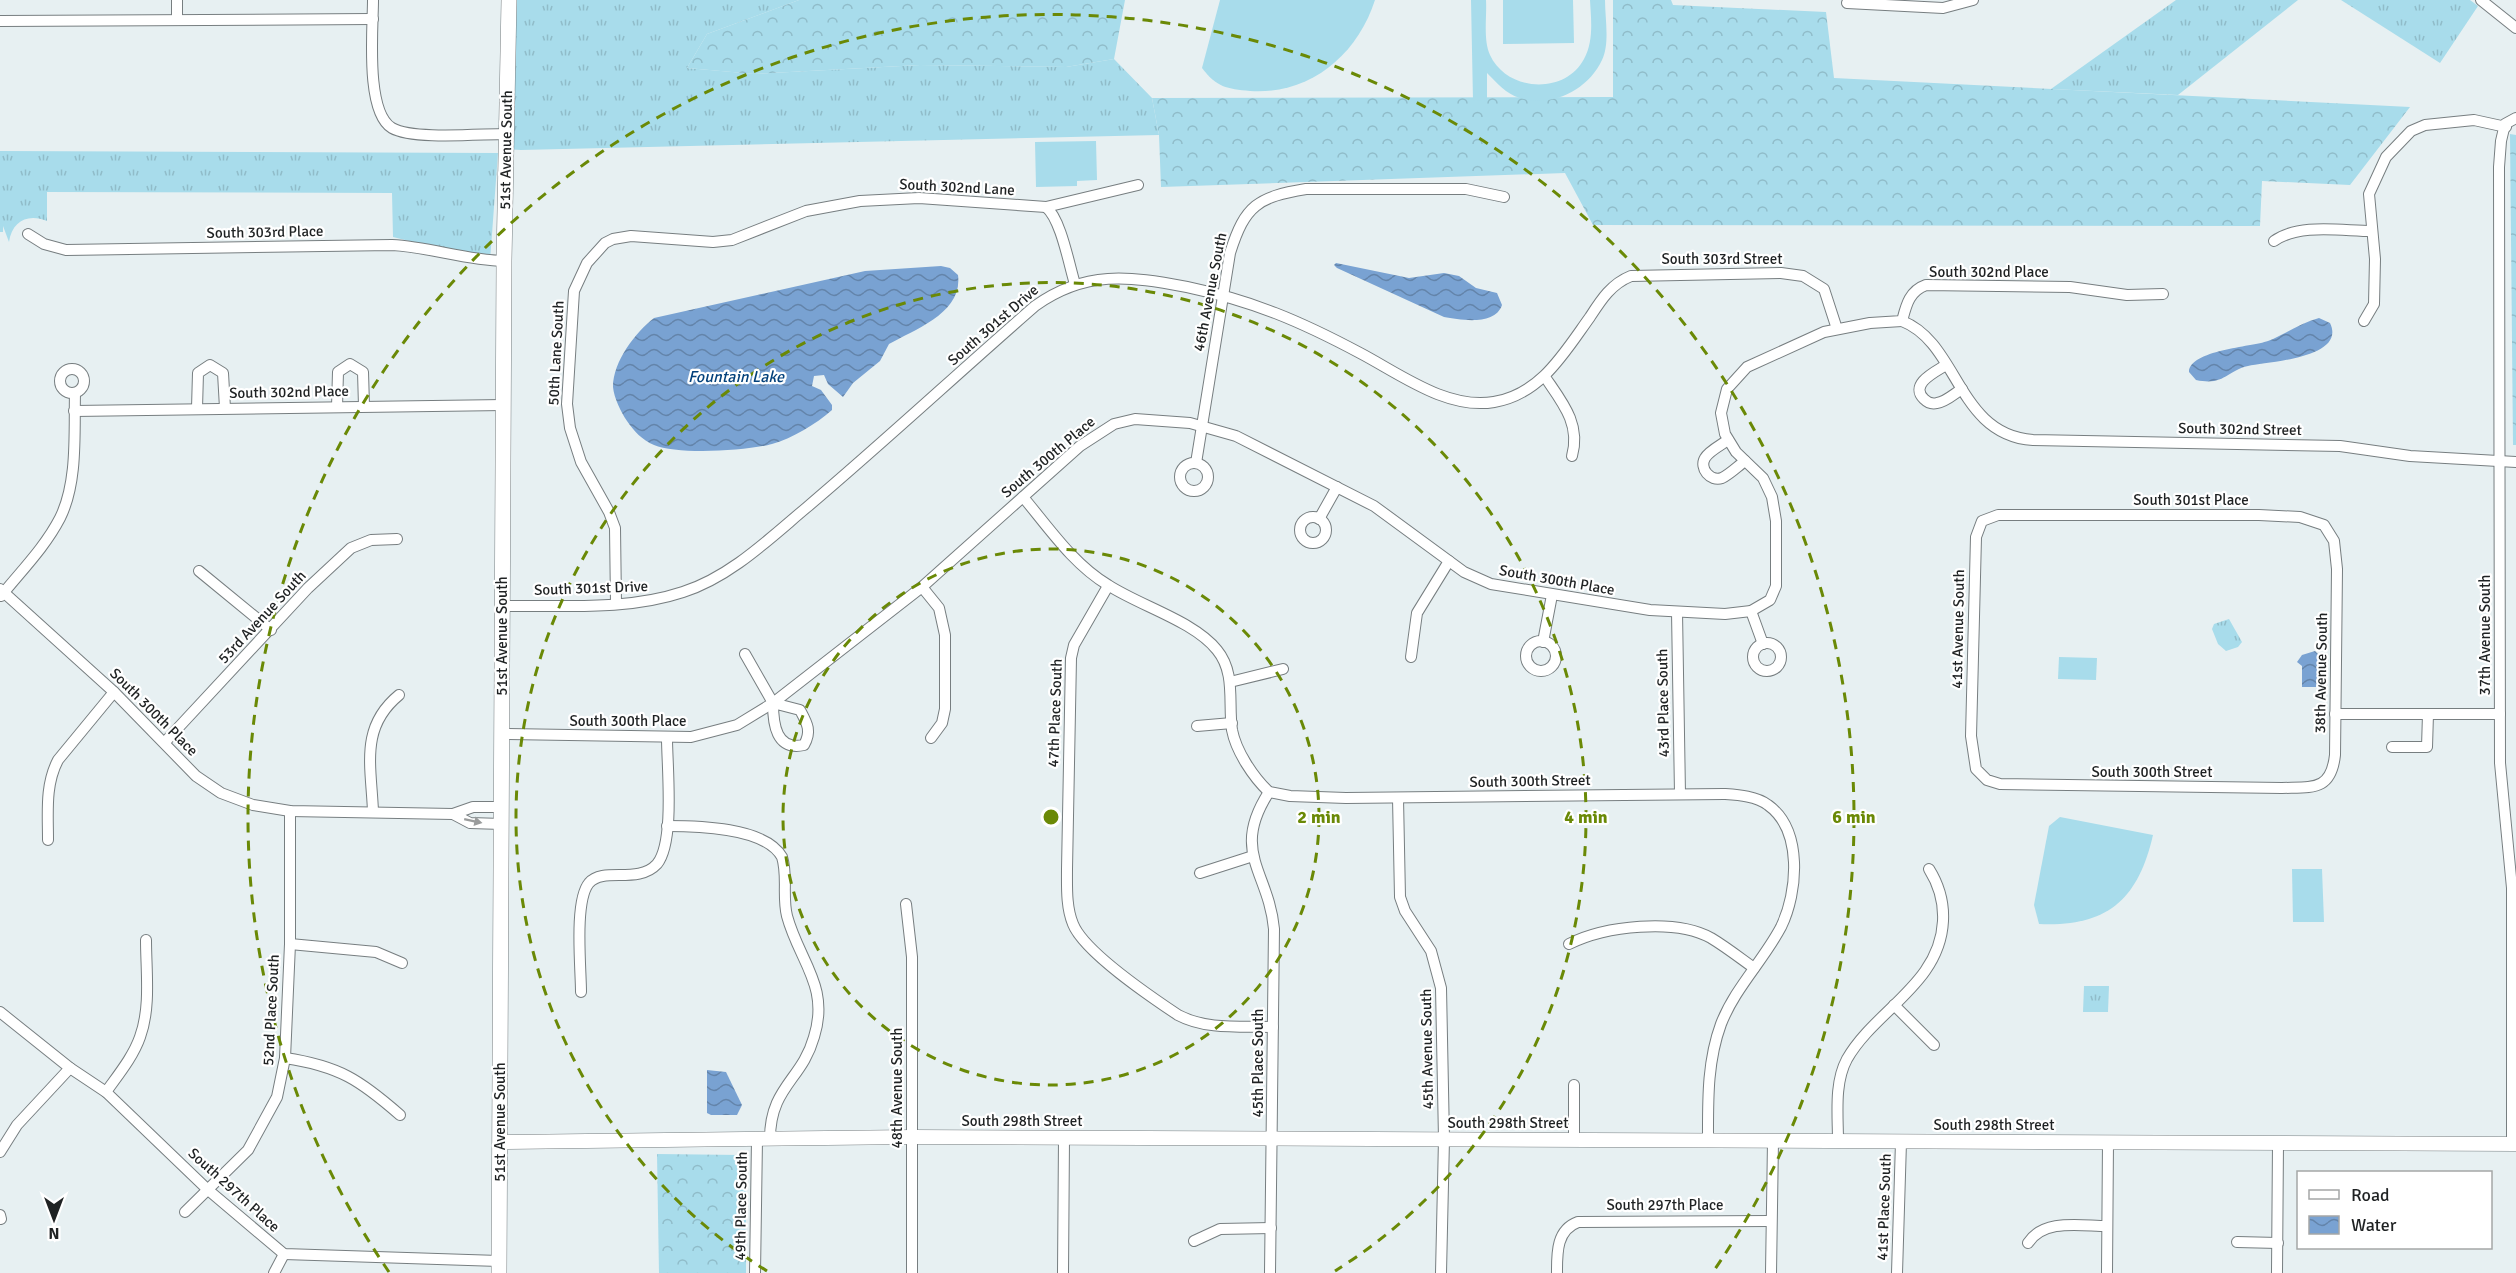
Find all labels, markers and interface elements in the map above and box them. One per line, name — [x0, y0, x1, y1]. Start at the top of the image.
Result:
street label: 51st Avenue South — [496, 90, 516, 210]
street label: South 302nd Lane — [899, 175, 1015, 199]
street label: South 303rd Place — [206, 222, 324, 242]
street label: 46th Avenue South — [1190, 231, 1230, 353]
street label: South 303rd Street — [1661, 250, 1783, 268]
street label: South 302nd Place — [1929, 263, 2049, 281]
street label: South 301st Drive — [944, 281, 1042, 369]
street label: 50th Lane South — [544, 300, 568, 406]
water label: Fountain Lake — [688, 367, 785, 387]
street label: South 302nd Place — [229, 382, 349, 402]
street label: South 300th Place — [997, 412, 1099, 502]
street label: South 302nd Street — [2178, 419, 2302, 439]
street label: South 301st Place — [2133, 491, 2249, 509]
street label: South 300th Place — [1498, 561, 1616, 599]
street label: 53rd Avenue South — [214, 567, 310, 667]
street label: 41st Avenue South — [1948, 569, 1968, 689]
street label: 37th Avenue South — [2476, 575, 2494, 695]
street label: 51st Avenue South — [493, 576, 511, 696]
street label: South 301st Drive — [534, 577, 648, 599]
street label: 38th Avenue South — [2311, 612, 2331, 734]
street label: 43rd Place South — [1653, 648, 1673, 758]
street label: 47th Place South — [1044, 658, 1066, 768]
street label: South 300th Place — [106, 664, 202, 760]
street label: South 300th Place — [569, 712, 687, 730]
street label: South 300th Street — [2091, 763, 2213, 781]
street label: South 300th Street — [1469, 771, 1591, 791]
text: 2 min — [1297, 806, 1341, 828]
text: 4 min — [1564, 806, 1608, 828]
text: 6 min — [1832, 806, 1876, 828]
centre of rings — [1041, 807, 1061, 827]
one-way arrow — [464, 817, 483, 826]
street label: 52nd Place South — [259, 954, 283, 1066]
street label: 45th Avenue South — [1417, 988, 1437, 1110]
street label: 45th Place South — [1249, 1009, 1267, 1117]
street label: 48th Avenue South — [888, 1028, 906, 1148]
street label: 51st Avenue South — [491, 1062, 509, 1182]
street label: South 298th Street — [961, 1112, 1083, 1130]
street label: South 298th Street — [1447, 1114, 1569, 1132]
street label: South 298th Street — [1933, 1116, 2055, 1134]
street label: South 297th Place — [184, 1144, 284, 1236]
street label: 49th Place South — [731, 1151, 751, 1261]
street label: 41st Place South — [1873, 1153, 1895, 1261]
legend — [2297, 1171, 2492, 1249]
text: Road — [2351, 1184, 2390, 1206]
north arrow — [24, 1189, 84, 1249]
street label: South 297th Place — [1606, 1196, 1724, 1214]
text: Water — [2351, 1214, 2397, 1236]
text: N — [48, 1223, 60, 1243]

